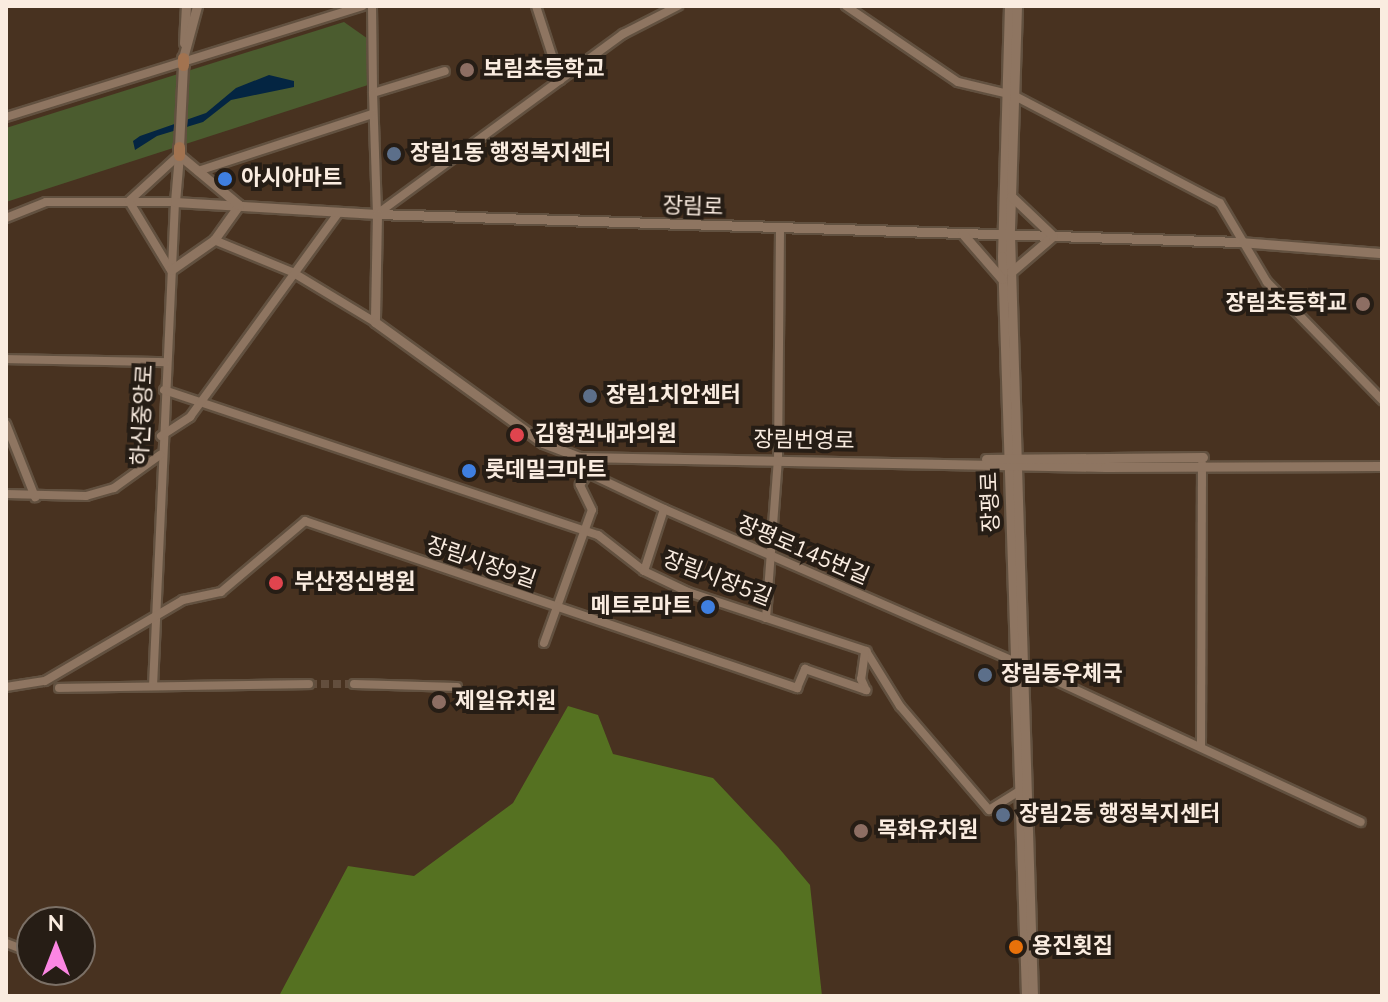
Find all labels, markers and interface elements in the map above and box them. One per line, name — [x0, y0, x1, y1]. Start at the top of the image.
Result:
place label: 보림초등학교 — [483, 57, 604, 83]
marker: 보림초등학교 — [458, 61, 476, 79]
place label: 장림1동 행정복지센터 — [410, 141, 611, 167]
marker: 장림1동 행정복지센터 — [385, 145, 403, 163]
place label: 아시아마트 — [241, 166, 342, 192]
marker: 아시아마트 — [216, 170, 234, 188]
street label: 장림로 — [662, 193, 724, 221]
place label: 장림초등학교 — [1226, 291, 1347, 317]
marker: 장림초등학교 — [1354, 295, 1372, 313]
street label: 하신중앙로 — [127, 364, 159, 466]
place label: 장림1치안센터 — [606, 383, 741, 409]
marker: 장림1치안센터 — [581, 387, 599, 405]
place label: 김형권내과의원 — [535, 422, 677, 448]
marker: 김형권내과의원 — [506, 424, 528, 446]
street label: 장림번영로 — [753, 427, 855, 455]
place label: 롯데밀크마트 — [485, 458, 606, 484]
marker: 롯데밀크마트 — [460, 462, 478, 480]
street label: 장평로 — [977, 471, 1005, 533]
street label: 장평로145번길 — [733, 511, 873, 591]
street label: 장림시장9길 — [423, 532, 539, 594]
street label: 장림시장5길 — [659, 546, 775, 612]
place label: 부산정신병원 — [294, 570, 415, 596]
marker: 부산정신병원 — [265, 572, 287, 594]
place label: 메트로마트 — [591, 594, 692, 620]
marker: 메트로마트 — [699, 598, 717, 616]
place label: 장림동우체국 — [1001, 662, 1122, 688]
marker: 장림동우체국 — [976, 666, 994, 684]
place label: 제일유치원 — [455, 689, 556, 715]
marker: 제일유치원 — [430, 693, 448, 711]
place label: 장림2동 행정복지센터 — [1019, 802, 1220, 828]
marker: 장림2동 행정복지센터 — [994, 806, 1012, 824]
place label: 목화유치원 — [877, 818, 978, 844]
marker: 목화유치원 — [852, 822, 870, 840]
north arrow — [16, 906, 96, 986]
text: N — [48, 909, 64, 939]
place label: 용진횟집 — [1032, 934, 1113, 960]
marker: 용진횟집 — [1007, 938, 1025, 956]

